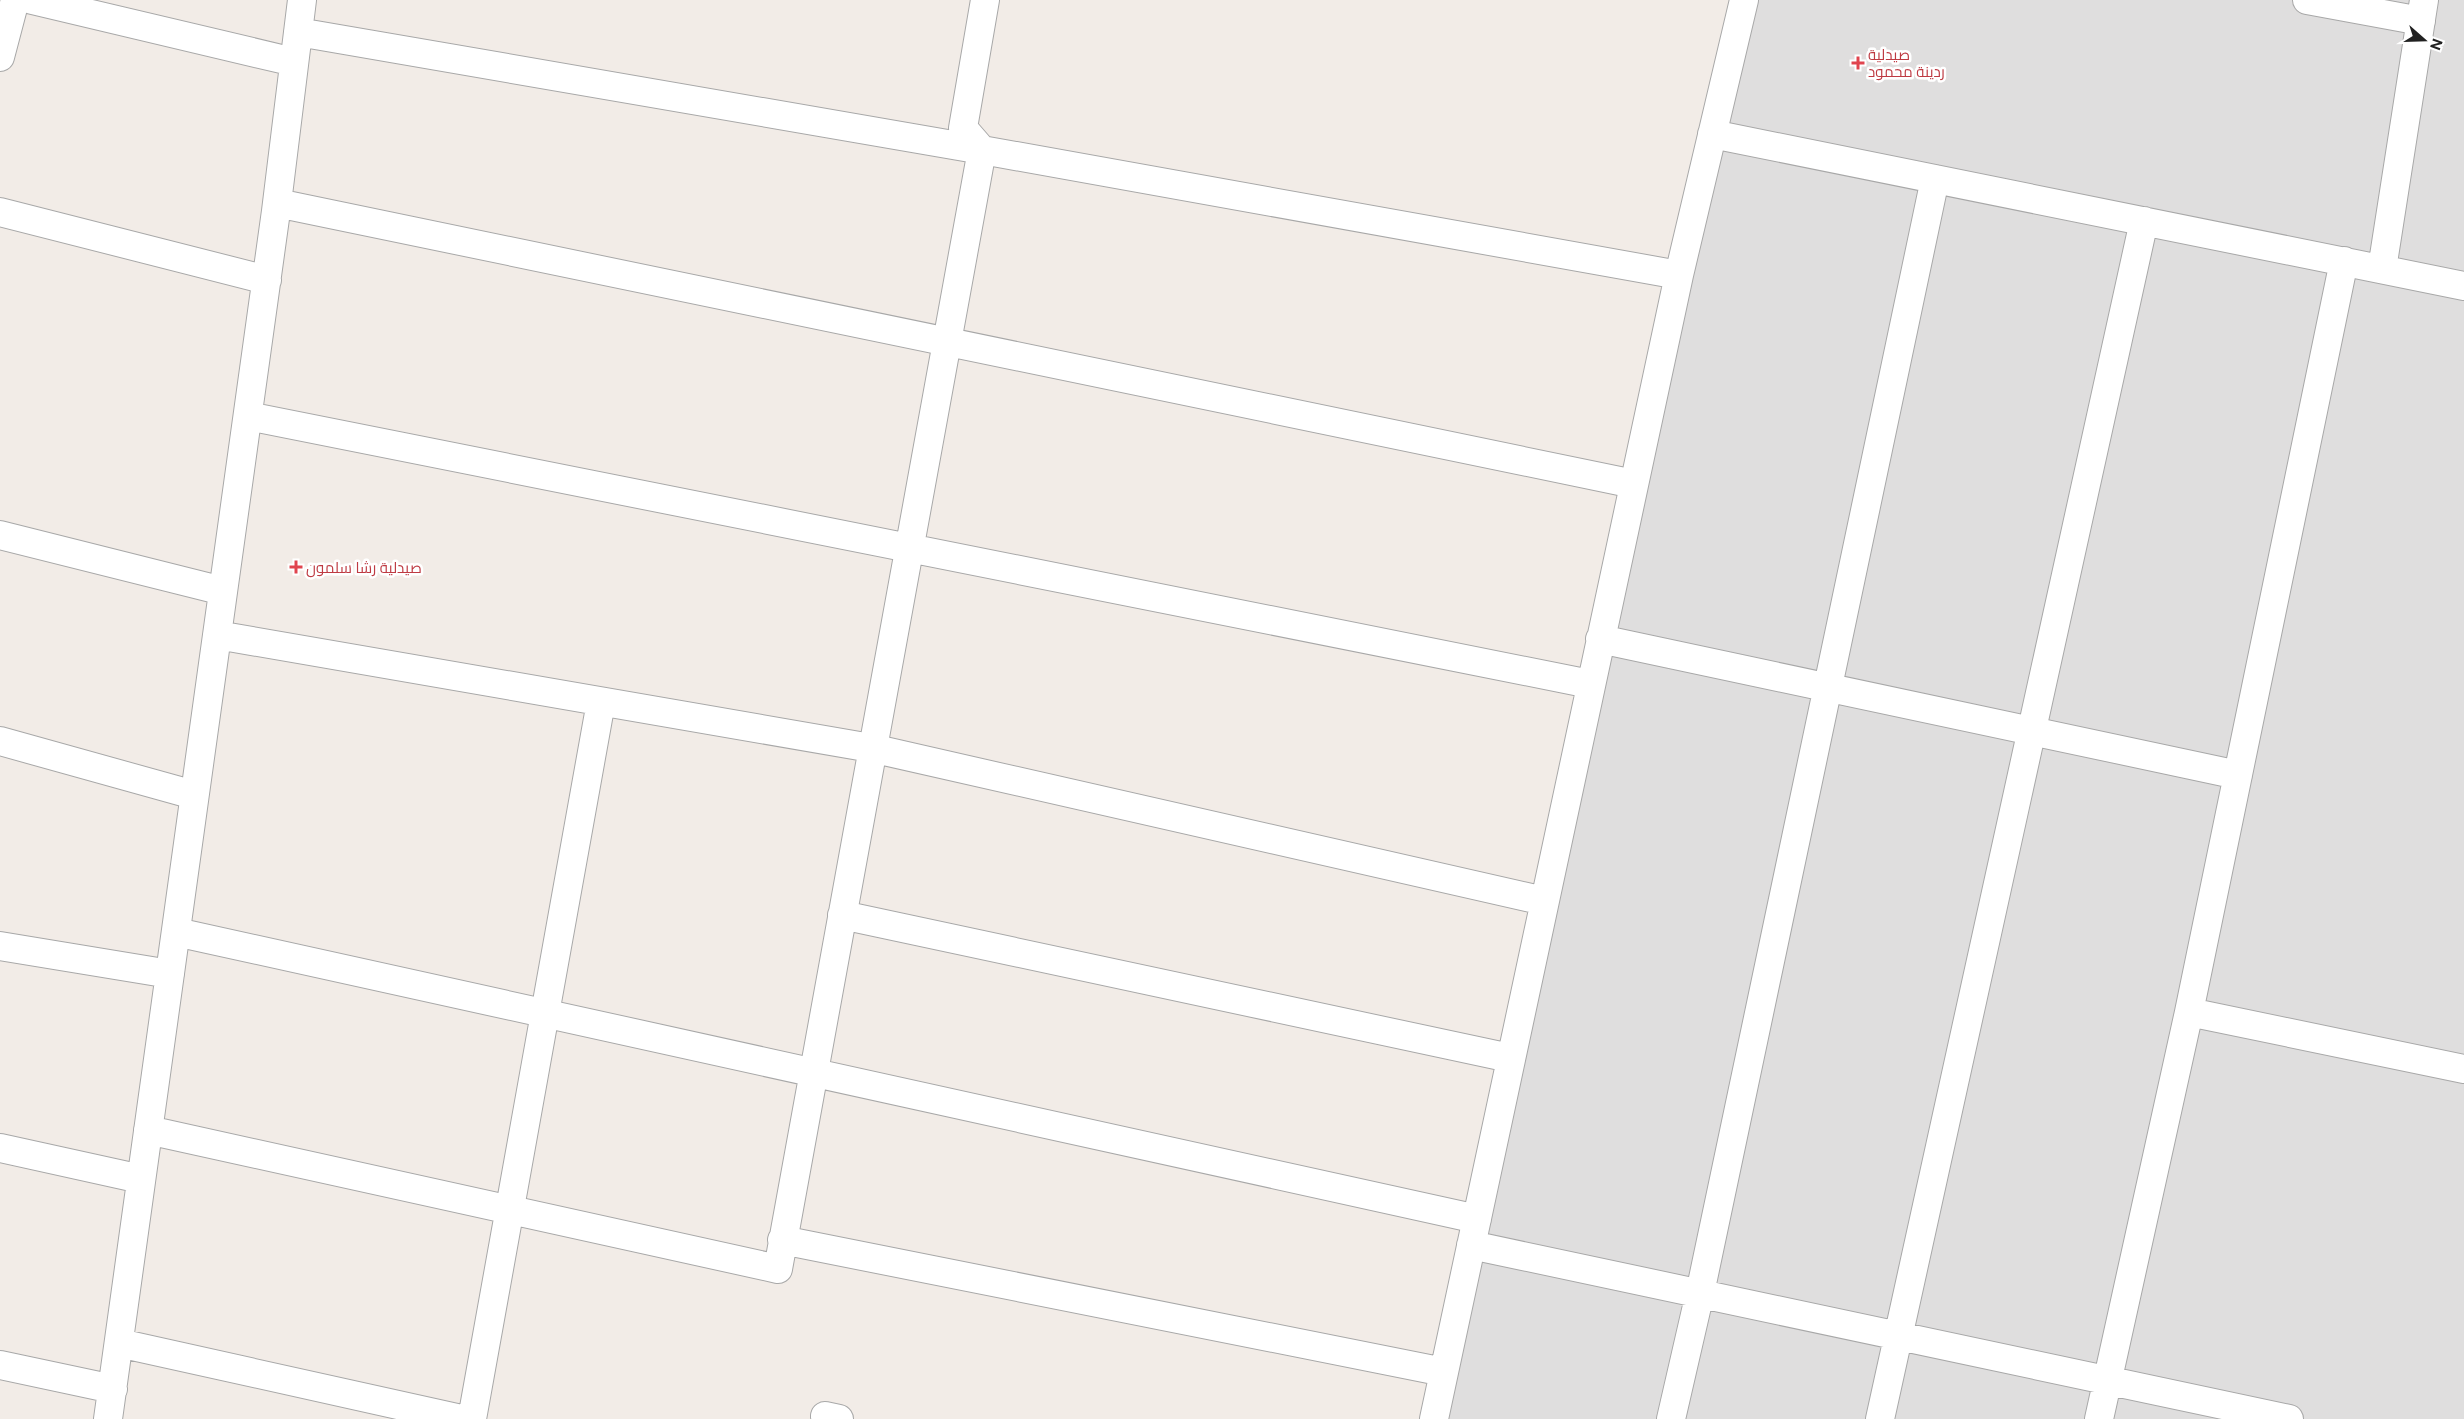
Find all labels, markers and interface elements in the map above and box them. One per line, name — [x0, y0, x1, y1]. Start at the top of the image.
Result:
north arrow — [2399, 15, 2449, 65]
text: N — [2427, 37, 2446, 52]
place label: صيدلية ردينة محمود — [1868, 46, 1945, 81]
marker: صيدلية ردينة محمود — [1852, 57, 1864, 69]
place label: صيدلية رشا سلمون — [306, 559, 422, 578]
marker: صيدلية رشا سلمون — [290, 561, 302, 573]

